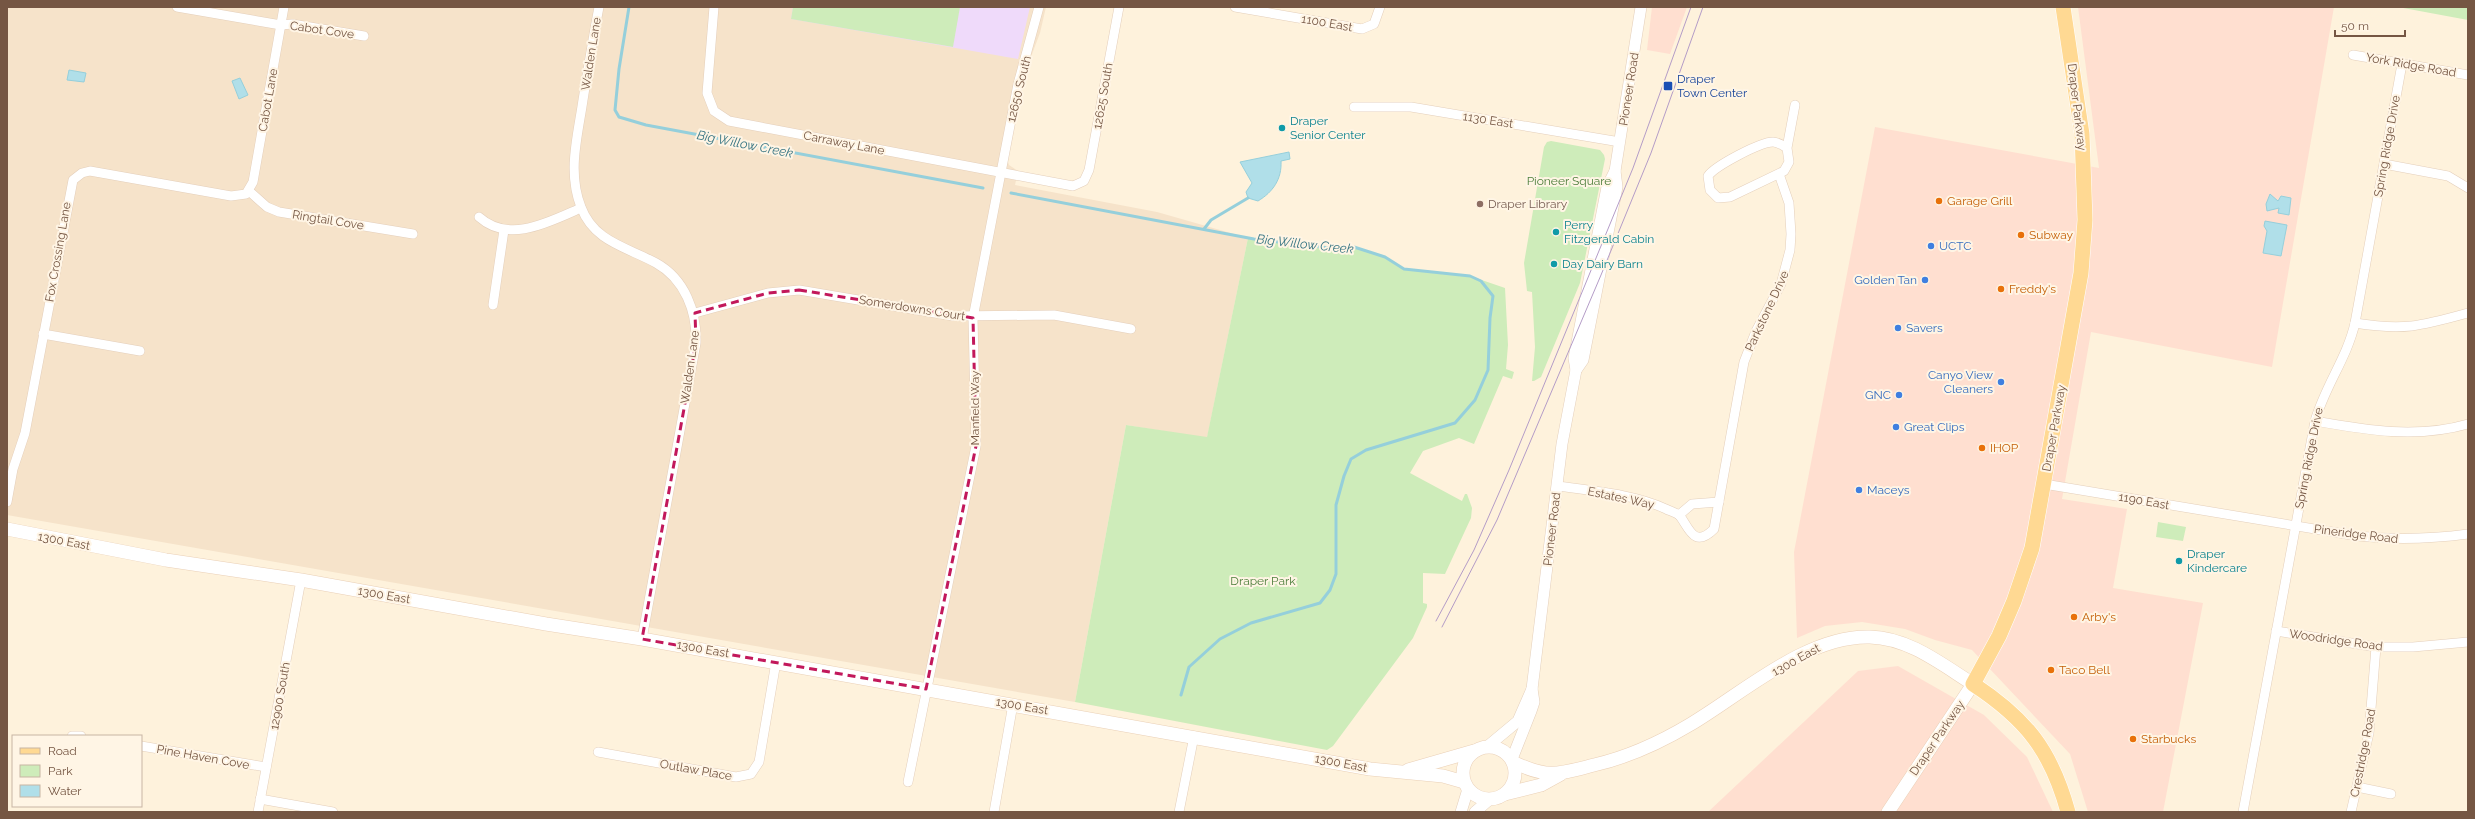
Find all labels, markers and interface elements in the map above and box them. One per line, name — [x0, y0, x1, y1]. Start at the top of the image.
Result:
street label: 1100 East — [1300, 12, 1354, 34]
scale bar — [2335, 12, 2405, 38]
street label: Walden Lane — [578, 16, 604, 92]
street label: Cabot Cove — [289, 19, 355, 41]
text: 50 m — [2341, 19, 2369, 33]
street label: York Ridge Road — [2365, 50, 2457, 80]
street label: Pioneer Road — [1616, 51, 1642, 127]
street label: 12650 South — [1004, 54, 1034, 124]
street label: 12625 South — [1090, 62, 1116, 130]
street label: Draper Parkway — [2065, 63, 2089, 152]
street label: Cabot Lane — [256, 67, 280, 133]
place label: Draper Town Center — [1677, 72, 1748, 100]
marker: Draper Town Center — [1662, 80, 1674, 92]
street label: Spring Ridge Drive — [2371, 94, 2403, 198]
street label: 1130 East — [1462, 109, 1514, 131]
place label: Draper Senior Center — [1290, 114, 1366, 142]
marker: Draper Senior Center — [1277, 123, 1287, 133]
water label: Big Willow Creek — [696, 127, 794, 161]
street label: Carraway Lane — [802, 128, 886, 158]
park label: Pioneer Square — [1527, 174, 1611, 188]
place label: Garage Grill — [1947, 194, 2013, 208]
marker: Garage Grill — [1934, 196, 1944, 206]
place label: Draper Library — [1488, 197, 1568, 211]
marker: Draper Library — [1475, 199, 1485, 209]
street label: Fox Crossing Lane — [42, 201, 74, 303]
street label: Ringtail Cove — [291, 207, 365, 233]
place label: Perry Fitzgerald Cabin — [1564, 218, 1654, 246]
marker: Perry Fitzgerald Cabin — [1551, 227, 1561, 237]
place label: Subway — [2029, 228, 2074, 242]
marker: Subway — [2016, 230, 2026, 240]
water label: Big Willow Creek — [1256, 231, 1354, 257]
place label: UCTC — [1939, 239, 1972, 253]
marker: UCTC — [1926, 241, 1936, 251]
place label: Day Dairy Barn — [1562, 257, 1643, 271]
marker: Day Dairy Barn — [1549, 259, 1559, 269]
street label: Parkstone Drive — [1742, 269, 1792, 353]
place label: Golden Tan — [1854, 273, 1917, 287]
marker: Golden Tan — [1920, 275, 1930, 285]
place label: Freddy's — [2009, 282, 2056, 296]
marker: Freddy's — [1996, 284, 2006, 294]
street label: Somerdowns Court — [858, 293, 966, 323]
place label: Savers — [1906, 321, 1943, 335]
marker: Savers — [1893, 323, 1903, 333]
street label: Walden Lane — [678, 329, 702, 405]
place label: Canyo View Cleaners — [1928, 368, 1993, 396]
street label: Manfield Way — [968, 370, 982, 446]
marker: Canyo View Cleaners — [1996, 377, 2006, 387]
street label: Draper Parkway — [2039, 383, 2069, 472]
place label: GNC — [1865, 388, 1891, 402]
marker: GNC — [1894, 390, 1904, 400]
street label: Spring Ridge Drive — [2292, 406, 2326, 510]
place label: Great Clips — [1904, 420, 1965, 434]
marker: Great Clips — [1891, 422, 1901, 432]
place label: IHOP — [1990, 441, 2019, 455]
marker: IHOP — [1977, 443, 1987, 453]
place label: Maceys — [1867, 483, 1910, 497]
street label: Estates Way — [1586, 484, 1656, 512]
marker: Maceys — [1854, 485, 1864, 495]
street label: 1190 East — [2118, 490, 2170, 512]
street label: Pioneer Road — [1541, 491, 1563, 567]
street label: Pineridge Road — [2313, 522, 2399, 546]
street label: 1300 East — [37, 529, 91, 553]
place label: Draper Kindercare — [2187, 547, 2247, 575]
marker: Draper Kindercare — [2174, 556, 2184, 566]
park label: Draper Park — [1230, 574, 1296, 588]
street label: 1300 East — [357, 584, 411, 606]
place label: Arby's — [2082, 610, 2116, 624]
marker: Arby's — [2069, 612, 2079, 622]
street label: Woodridge Road — [2288, 627, 2384, 653]
street label: 1300 East — [676, 638, 730, 660]
street label: 1300 East — [1769, 641, 1823, 679]
street label: 12900 South — [267, 661, 293, 731]
place label: Taco Bell — [2059, 663, 2111, 677]
marker: Taco Bell — [2046, 665, 2056, 675]
street label: 1300 East — [995, 695, 1049, 717]
street label: Draper Parkway — [1907, 697, 1968, 778]
street label: Crestridge Road — [2348, 708, 2378, 798]
place label: Starbucks — [2141, 732, 2196, 746]
marker: Starbucks — [2128, 734, 2138, 744]
legend — [12, 735, 142, 807]
street label: Pine Haven Cove — [156, 742, 250, 772]
text: Road — [48, 744, 77, 758]
street label: 1300 East — [1314, 751, 1368, 775]
street label: Outlaw Place — [659, 757, 733, 783]
text: Park — [48, 764, 73, 778]
text: Water — [48, 784, 82, 798]

